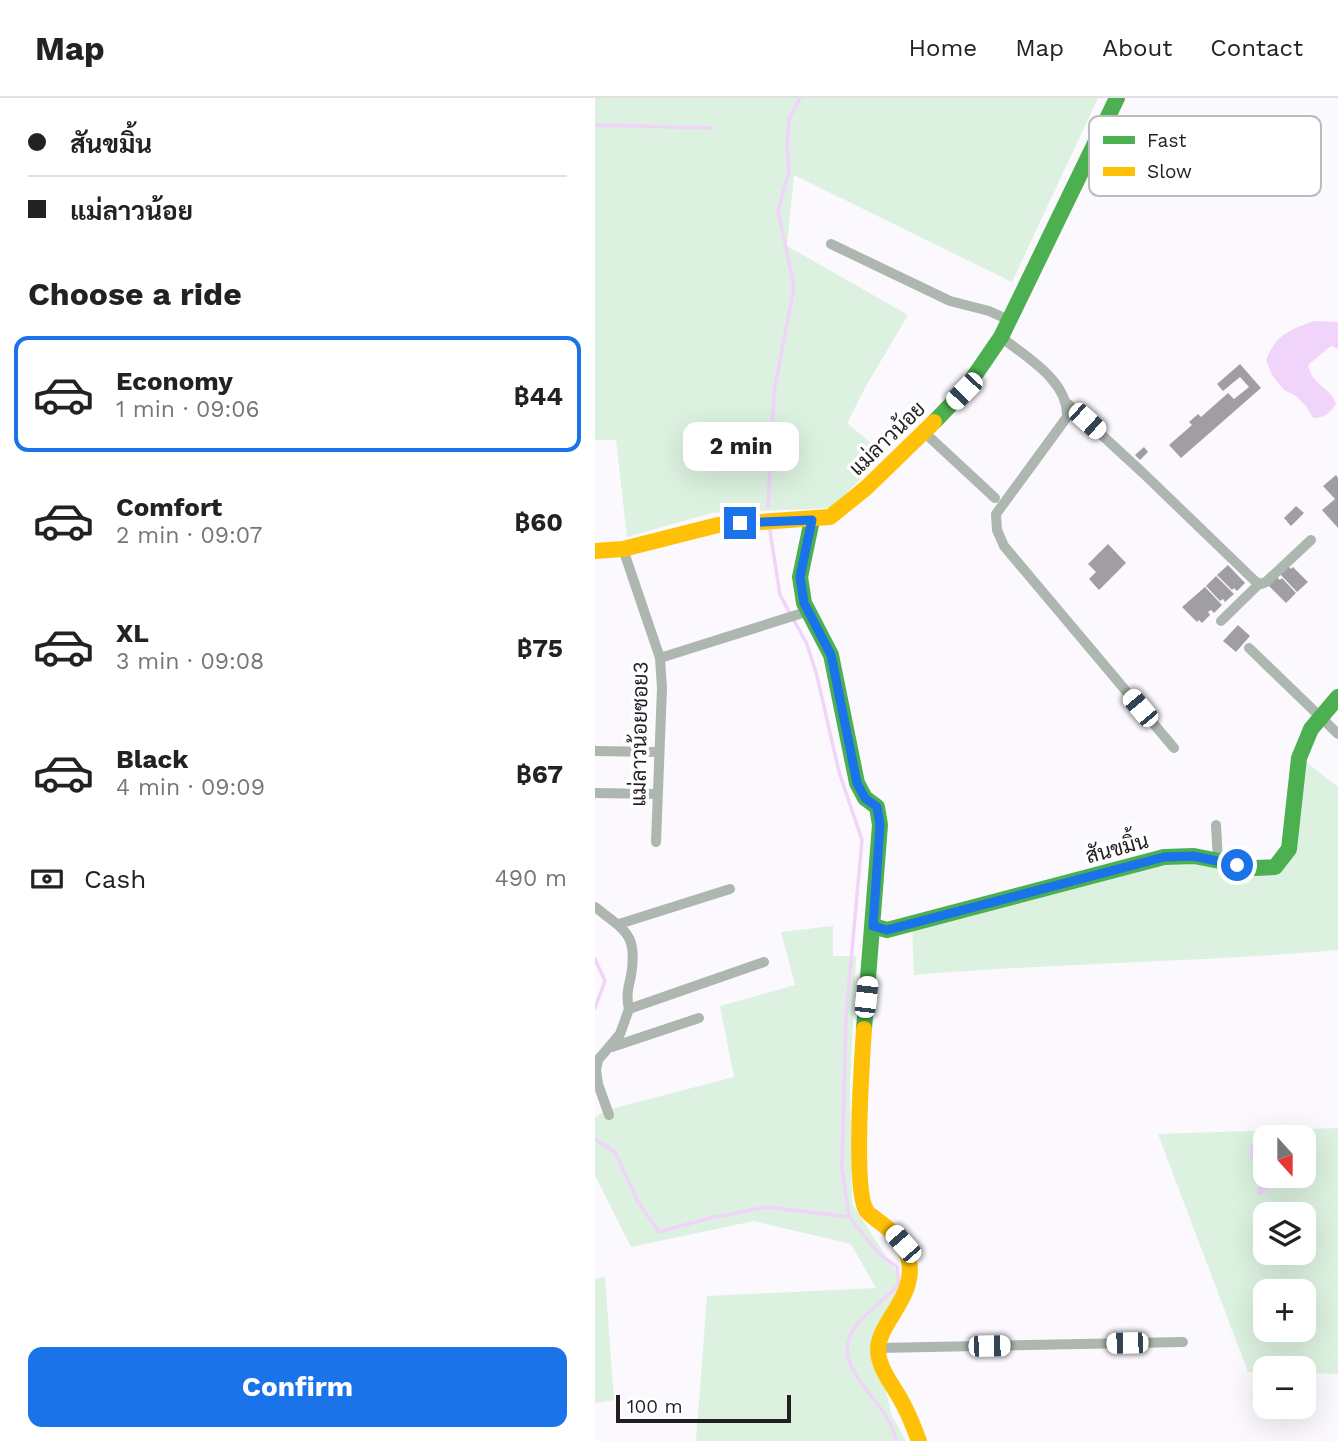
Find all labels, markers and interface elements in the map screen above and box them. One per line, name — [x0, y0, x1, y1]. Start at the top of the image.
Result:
text: Map — [35, 29, 105, 68]
text: Home — [909, 34, 977, 62]
text: Map — [1015, 34, 1064, 62]
text: About — [1102, 34, 1172, 62]
text: Contact — [1210, 34, 1303, 62]
legend — [1089, 116, 1321, 196]
text: สันขมิ้น — [70, 129, 152, 159]
text: Fast — [1147, 129, 1186, 152]
text: Slow — [1147, 160, 1192, 183]
text: แม่ลาวน้อย — [70, 196, 193, 226]
text: Choose a ride — [28, 275, 242, 313]
icon: car — [32, 363, 95, 426]
text: Economy — [116, 366, 233, 396]
car — [942, 369, 987, 413]
text: ฿44 — [514, 381, 563, 411]
text: 1 min · 09:06 — [116, 396, 260, 423]
street label: แม่ลาวน้อย — [844, 396, 930, 480]
car — [1065, 399, 1110, 443]
callout: 2 min — [682, 422, 798, 470]
text: 2 min — [710, 433, 772, 460]
icon: car — [32, 489, 95, 552]
text: Comfort — [116, 492, 222, 522]
text: ฿60 — [515, 507, 563, 537]
route end — [724, 507, 756, 539]
text: 2 min · 09:07 — [116, 522, 262, 549]
icon: car — [32, 615, 95, 678]
text: XL — [116, 618, 149, 648]
text: ฿75 — [517, 633, 563, 663]
text: 3 min · 09:08 — [116, 648, 264, 675]
street label: แม่ลาวน้อยซอย3 — [625, 661, 653, 807]
car — [1119, 685, 1162, 731]
icon: car — [32, 741, 95, 804]
text: Black — [116, 744, 188, 774]
text: ฿67 — [516, 759, 563, 789]
text: 4 min · 09:09 — [116, 774, 265, 801]
street label: สันขมิ้น — [1081, 822, 1151, 868]
route start — [1221, 849, 1253, 881]
icon: cash — [28, 860, 66, 898]
text: Cash — [84, 864, 146, 894]
text: 490 m — [495, 865, 567, 892]
car — [854, 975, 879, 1019]
north arrow — [1253, 1125, 1316, 1188]
map controls — [1253, 1125, 1316, 1419]
button: layers — [1253, 1202, 1316, 1265]
car — [882, 1221, 925, 1267]
button: + — [1253, 1279, 1316, 1342]
car — [1106, 1332, 1149, 1354]
car — [968, 1335, 1011, 1357]
button: Confirm — [28, 1347, 567, 1427]
button: − — [1253, 1356, 1316, 1419]
scale bar — [616, 1392, 791, 1424]
text: 100 m — [627, 1395, 683, 1418]

